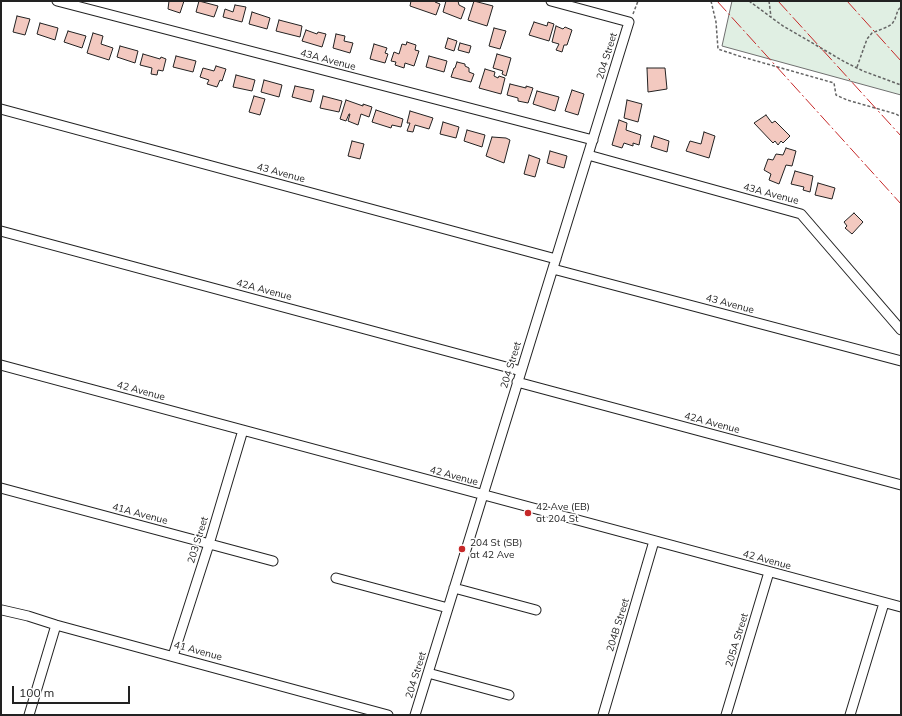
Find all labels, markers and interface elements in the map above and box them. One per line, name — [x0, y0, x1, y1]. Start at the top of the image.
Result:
street label: 204 Street — [594, 31, 620, 81]
street label: 43A Avenue — [299, 47, 357, 73]
street label: 43 Avenue — [256, 161, 306, 185]
street label: 43A Avenue — [742, 181, 800, 207]
street label: 42A Avenue — [235, 277, 293, 303]
street label: 43 Avenue — [705, 292, 755, 316]
street label: 204 Street — [498, 340, 524, 390]
street label: 42 Avenue — [116, 379, 166, 403]
street label: 42A Avenue — [683, 410, 741, 436]
street label: 42 Avenue — [429, 464, 479, 488]
street label: 41A Avenue — [111, 501, 169, 527]
place label: 42 Ave (EB) at 204 St — [536, 501, 590, 524]
marker: 42 Ave (EB) at 204 St — [523, 508, 533, 518]
street label: 203 Street — [185, 515, 211, 565]
place label: 204 St (SB) at 42 Ave — [470, 537, 522, 560]
marker: 204 St (SB) at 42 Ave — [457, 544, 467, 554]
street label: 42 Avenue — [742, 548, 792, 572]
street label: 204B Street — [604, 597, 632, 653]
street label: 205A Street — [723, 612, 751, 668]
street label: 41 Avenue — [173, 639, 223, 663]
street label: 204 Street — [403, 650, 429, 700]
scale bar — [14, 678, 132, 704]
text: 100 m — [19, 685, 54, 700]

